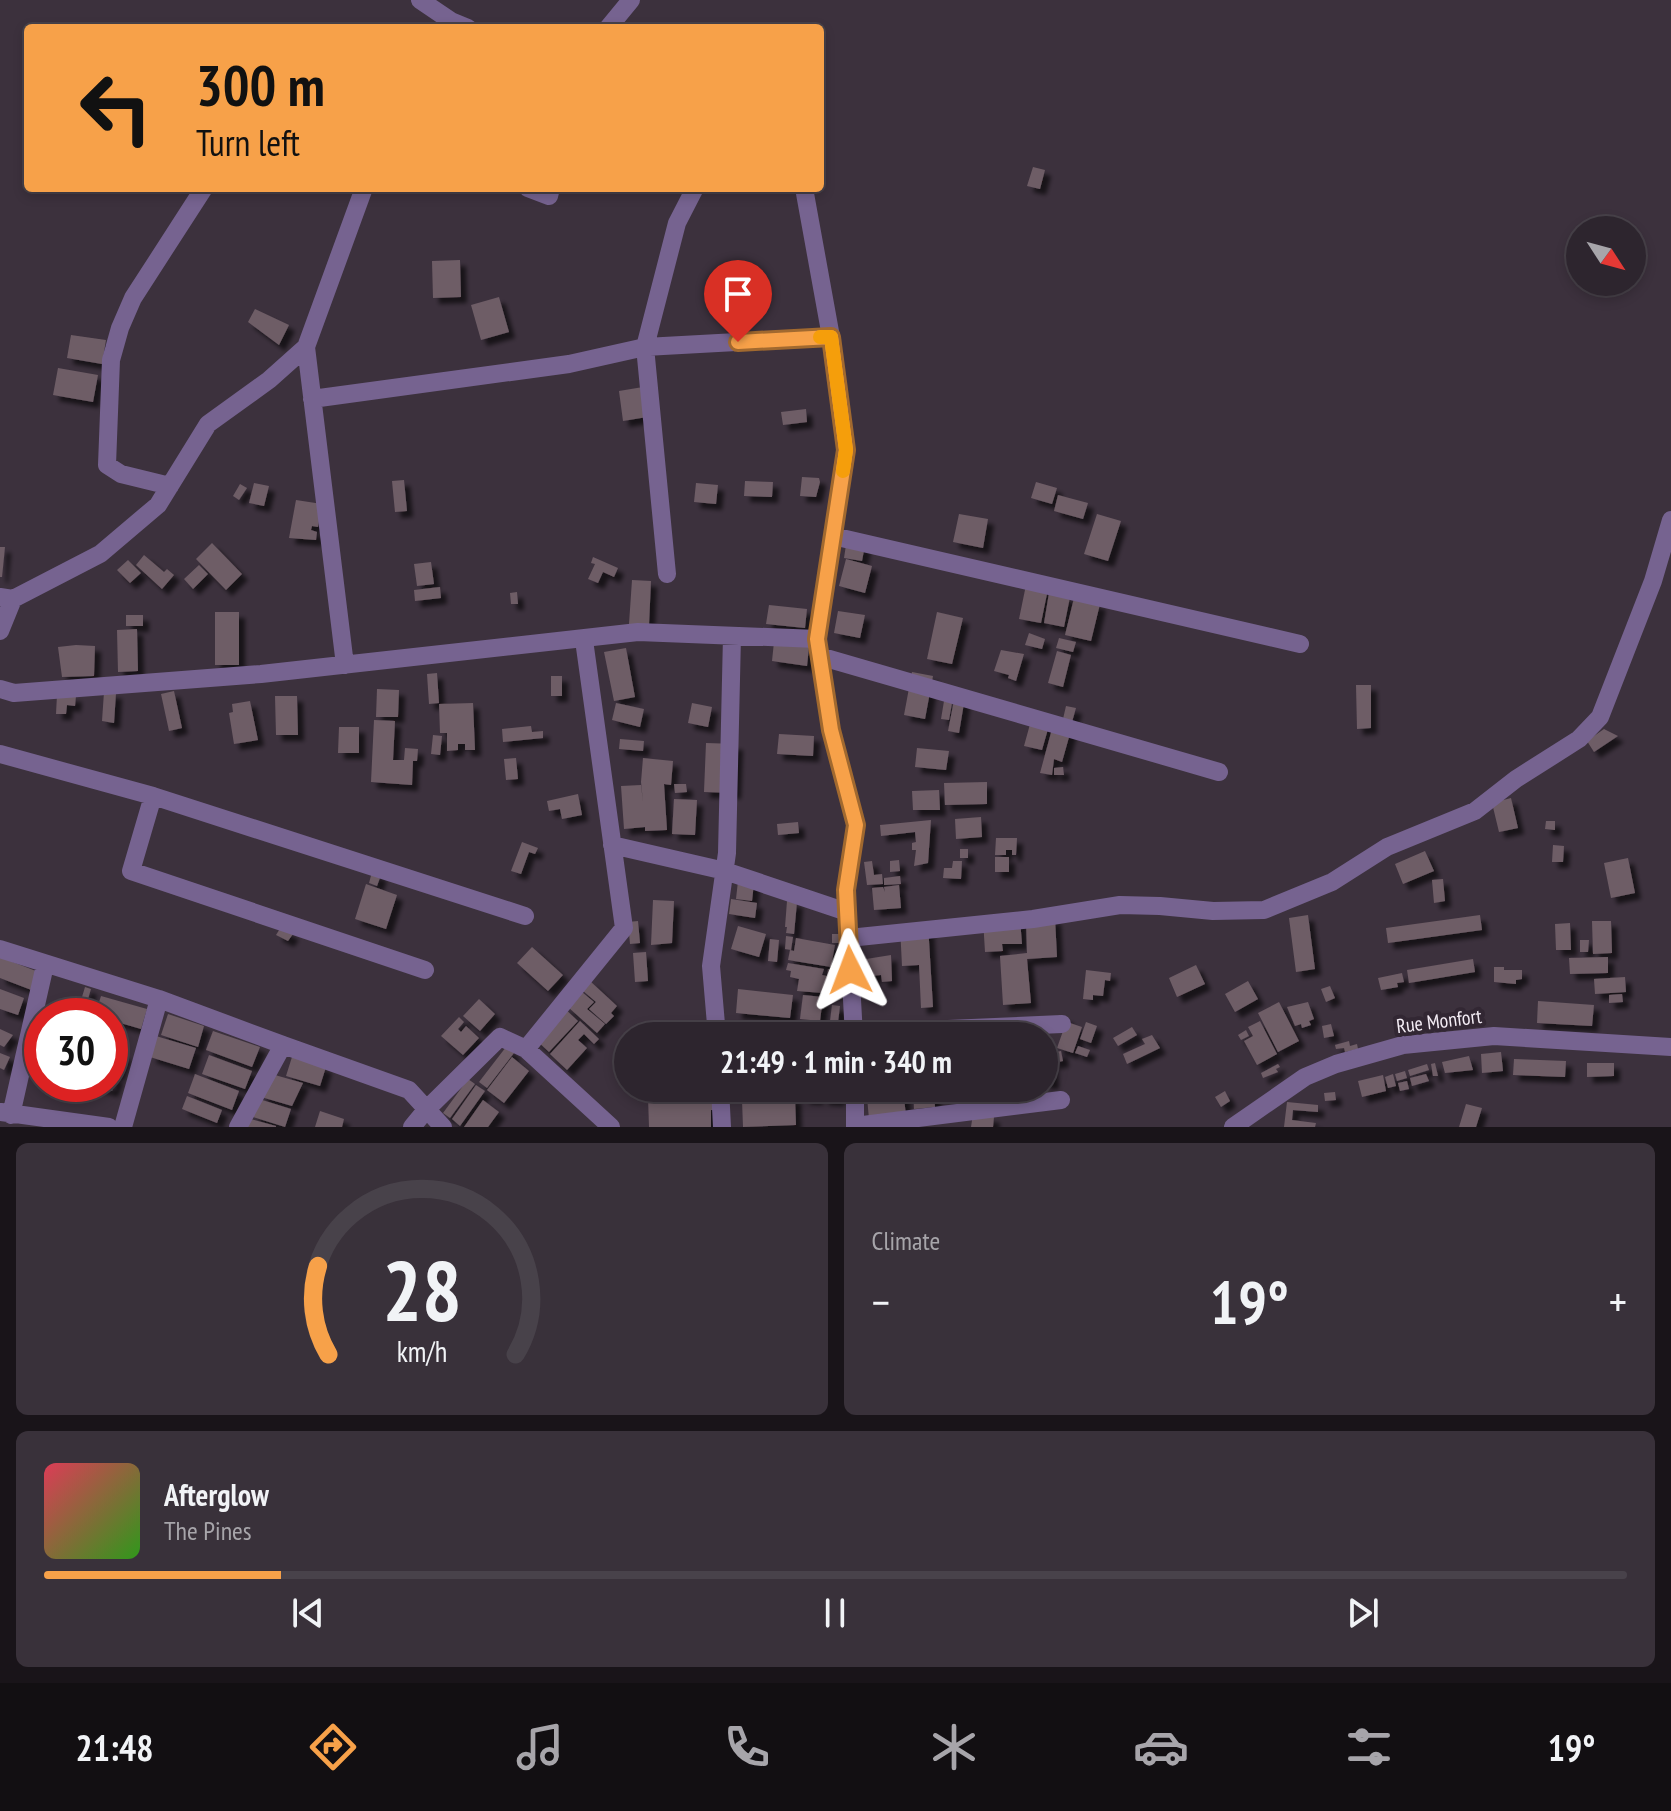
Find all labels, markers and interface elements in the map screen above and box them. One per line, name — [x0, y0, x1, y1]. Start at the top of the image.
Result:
text: 300 m — [196, 49, 325, 121]
icon: left — [64, 56, 168, 160]
text: Turn left — [196, 119, 300, 166]
north arrow — [1566, 216, 1646, 296]
map controls — [1566, 216, 1646, 296]
pin — [704, 260, 772, 342]
icon: arrive — [716, 272, 760, 316]
position arrow — [808, 928, 892, 1012]
speed limit sign: 30 — [24, 998, 128, 1102]
street label: Rue Monfort — [1395, 1003, 1484, 1039]
text: 21:49 · 1 min · 340 m — [720, 1042, 952, 1081]
text: Climate — [872, 1224, 940, 1257]
text: 28 — [382, 1236, 462, 1344]
text: 19° — [1210, 1263, 1289, 1341]
text: − — [872, 1273, 890, 1330]
text: + — [1609, 1273, 1627, 1330]
text: km/h — [396, 1333, 447, 1370]
text: Afterglow — [164, 1475, 269, 1514]
text: The Pines — [164, 1514, 252, 1547]
icon: previous — [286, 1591, 330, 1635]
icon: pause — [813, 1591, 857, 1635]
icon: next — [1341, 1591, 1385, 1635]
icon: directions — [305, 1719, 361, 1775]
icon: music — [512, 1719, 568, 1775]
icon: phone — [719, 1719, 775, 1775]
icon: climate — [926, 1719, 982, 1775]
icon: car — [1133, 1719, 1189, 1775]
icon: filters — [1341, 1719, 1397, 1775]
text: 21:48 — [76, 1724, 153, 1771]
text: 19° — [1548, 1724, 1595, 1771]

